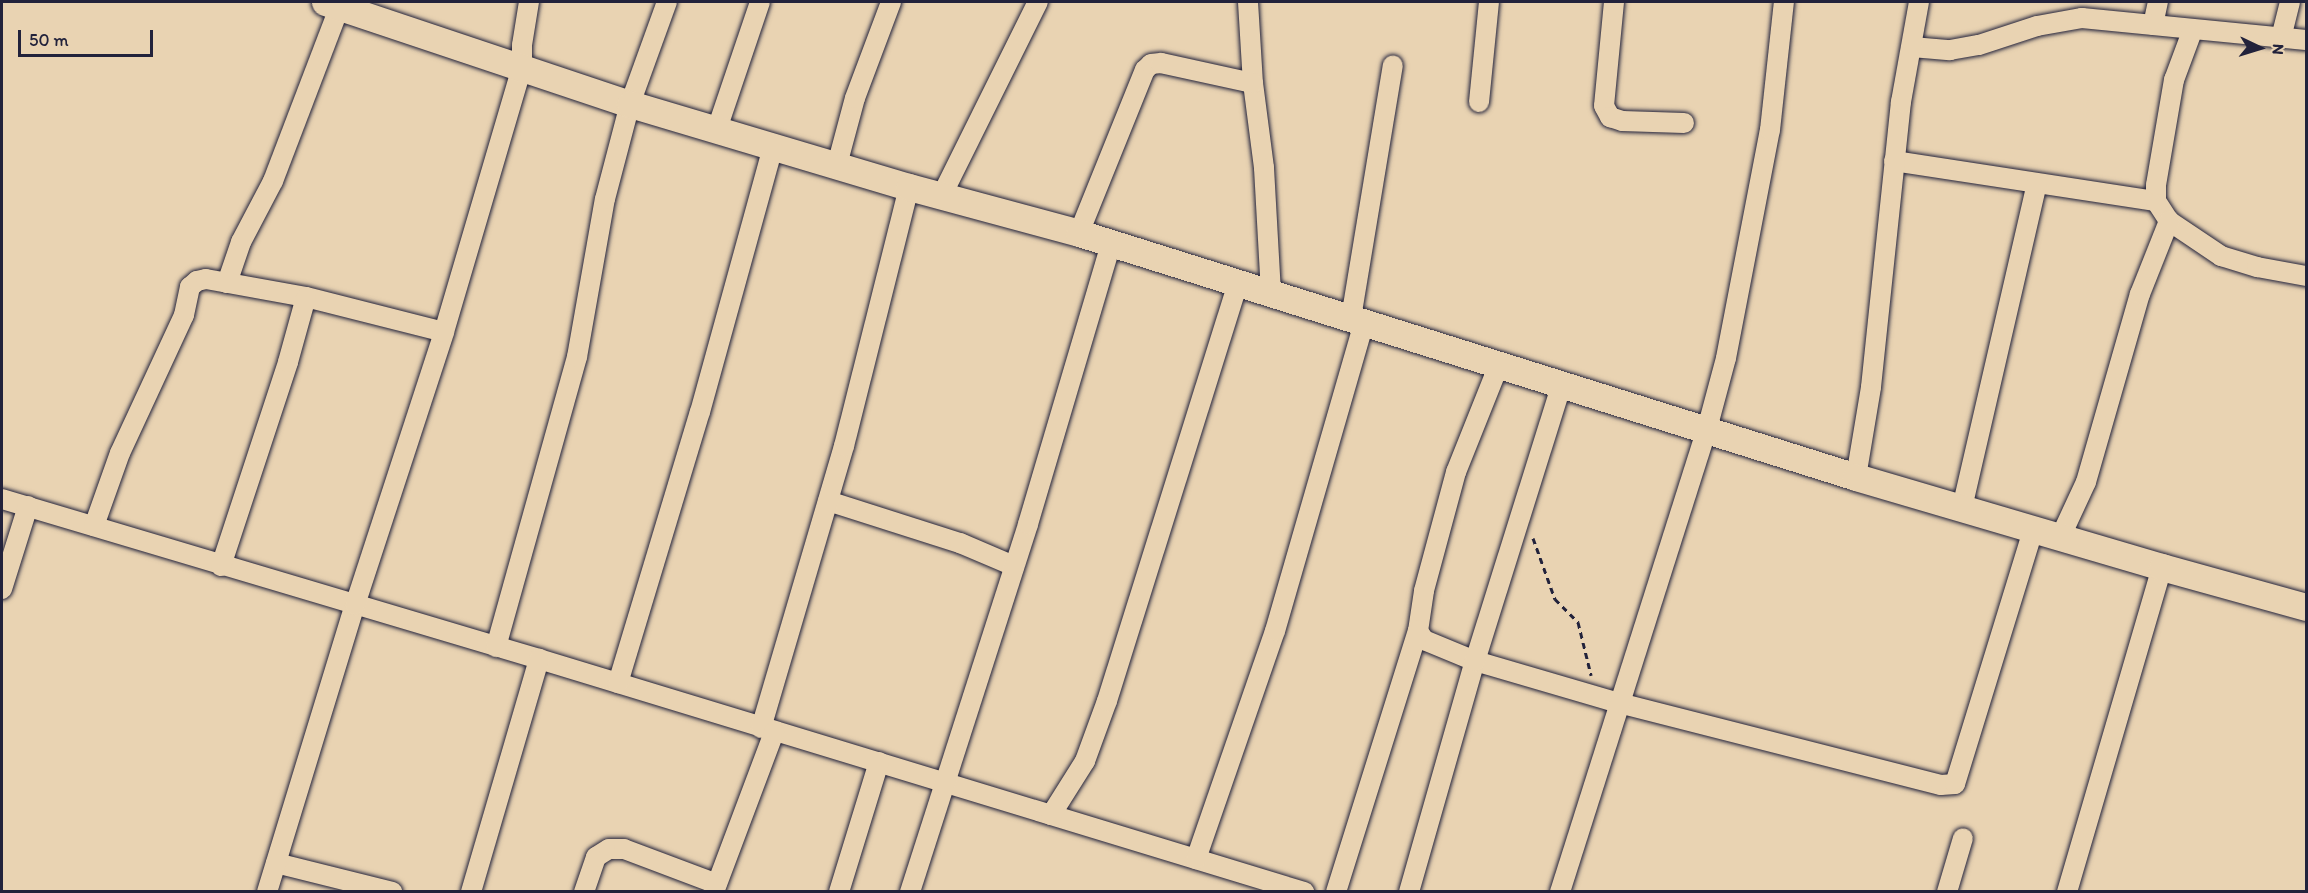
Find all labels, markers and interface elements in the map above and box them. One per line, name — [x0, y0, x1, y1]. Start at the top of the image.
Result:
scale bar — [21, 18, 156, 56]
north arrow — [2230, 18, 2290, 78]
text: 50 m — [29, 29, 69, 51]
text: N — [2269, 43, 2288, 55]

